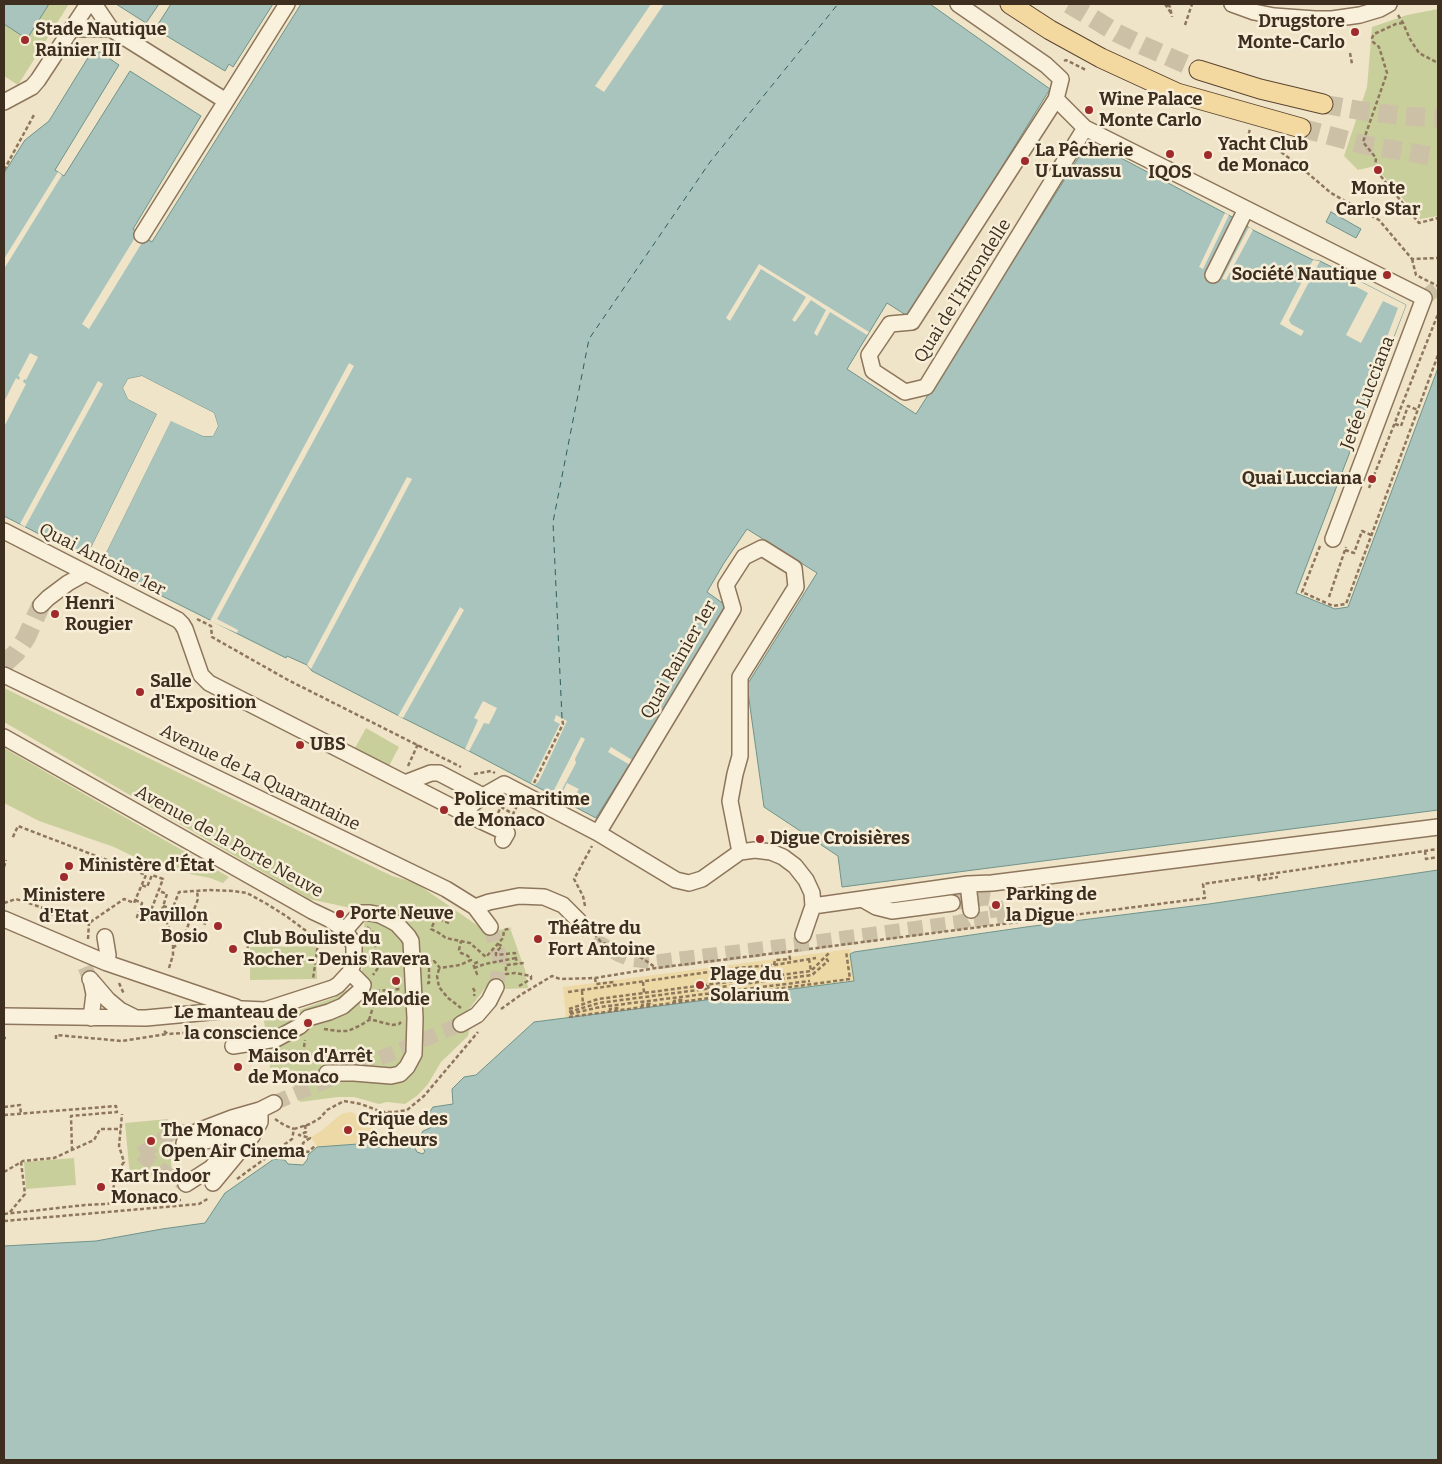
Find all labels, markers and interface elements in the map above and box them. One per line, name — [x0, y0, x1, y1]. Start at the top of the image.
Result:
place label: Drugstore Monte-Carlo — [1237, 11, 1345, 54]
place label: Stade Nautique Rainier III — [35, 19, 167, 62]
marker: Drugstore Monte-Carlo — [1349, 26, 1361, 38]
marker: Stade Nautique Rainier III — [19, 34, 31, 46]
place label: Wine Palace Monte Carlo — [1099, 89, 1202, 132]
marker: Wine Palace Monte Carlo — [1083, 104, 1095, 116]
place label: Yacht Club de Monaco — [1218, 134, 1309, 176]
place label: La Pêcherie U Luvassu — [1035, 140, 1133, 182]
marker: IQOS — [1164, 148, 1176, 160]
marker: Yacht Club de Monaco — [1202, 149, 1214, 161]
marker: La Pêcherie U Luvassu — [1019, 155, 1031, 167]
place label: IQOS — [1148, 162, 1192, 184]
marker: Monte Carlo Star — [1372, 164, 1384, 176]
place label: Monte Carlo Star — [1336, 178, 1420, 220]
street label: Quai de l’Hirondelle — [910, 215, 1016, 367]
place label: Société Nautique — [1231, 264, 1377, 286]
marker: Société Nautique — [1381, 269, 1393, 281]
street label: Jetée Lucciana — [1336, 333, 1400, 453]
place label: Quai Lucciana — [1242, 468, 1362, 490]
marker: Quai Lucciana — [1366, 473, 1378, 485]
street label: Quai Antoine 1er — [35, 519, 169, 601]
place label: Henri Rougier — [65, 593, 133, 636]
street label: Quai Rainier 1er — [636, 597, 722, 723]
marker: Henri Rougier — [49, 608, 61, 620]
place label: Salle d'Exposition — [150, 671, 256, 714]
marker: Salle d'Exposition — [134, 686, 146, 698]
street label: Avenue de La Quarantaine — [156, 720, 364, 836]
place label: UBS — [310, 734, 346, 756]
marker: UBS — [294, 739, 306, 751]
street label: Avenue de la Porte Neuve — [131, 781, 327, 903]
place label: Police maritime de Monaco — [454, 789, 590, 832]
marker: Police maritime de Monaco — [438, 804, 450, 816]
place label: Digue Croisières — [770, 828, 910, 850]
marker: Digue Croisières — [754, 833, 766, 845]
place label: Ministère d'État — [79, 855, 215, 877]
marker: Ministère d'État — [63, 860, 75, 872]
marker: Ministere d'Etat — [58, 871, 70, 883]
place label: Parking de la Digue — [1006, 884, 1097, 926]
place label: Ministere d'Etat — [23, 885, 105, 928]
marker: Parking de la Digue — [990, 899, 1002, 911]
place label: Porte Neuve — [350, 903, 454, 925]
place label: Pavillon Bosio — [139, 905, 208, 948]
marker: Porte Neuve — [334, 908, 346, 920]
place label: Théâtre du Fort Antoine — [548, 918, 655, 961]
marker: Pavillon Bosio — [212, 920, 224, 932]
place label: Club Bouliste du Rocher - Denis Ravera — [243, 928, 430, 971]
marker: Théâtre du Fort Antoine — [532, 933, 544, 945]
marker: Club Bouliste du Rocher - Denis Ravera — [227, 943, 239, 955]
place label: Plage du Solarium — [710, 964, 789, 1006]
marker: Melodie — [390, 975, 402, 987]
marker: Plage du Solarium — [694, 979, 706, 991]
place label: Melodie — [362, 989, 430, 1011]
place label: Le manteau de la conscience — [174, 1002, 298, 1044]
marker: Le manteau de la conscience — [302, 1017, 314, 1029]
place label: Maison d'Arrêt de Monaco — [248, 1046, 373, 1088]
marker: Maison d'Arrêt de Monaco — [232, 1061, 244, 1073]
place label: Crique des Pêcheurs — [358, 1109, 448, 1152]
place label: The Monaco Open Air Cinema — [161, 1120, 305, 1162]
marker: Crique des Pêcheurs — [342, 1124, 354, 1136]
marker: The Monaco Open Air Cinema — [145, 1135, 157, 1147]
place label: Kart Indoor Monaco — [111, 1166, 211, 1208]
marker: Kart Indoor Monaco — [95, 1181, 107, 1193]

